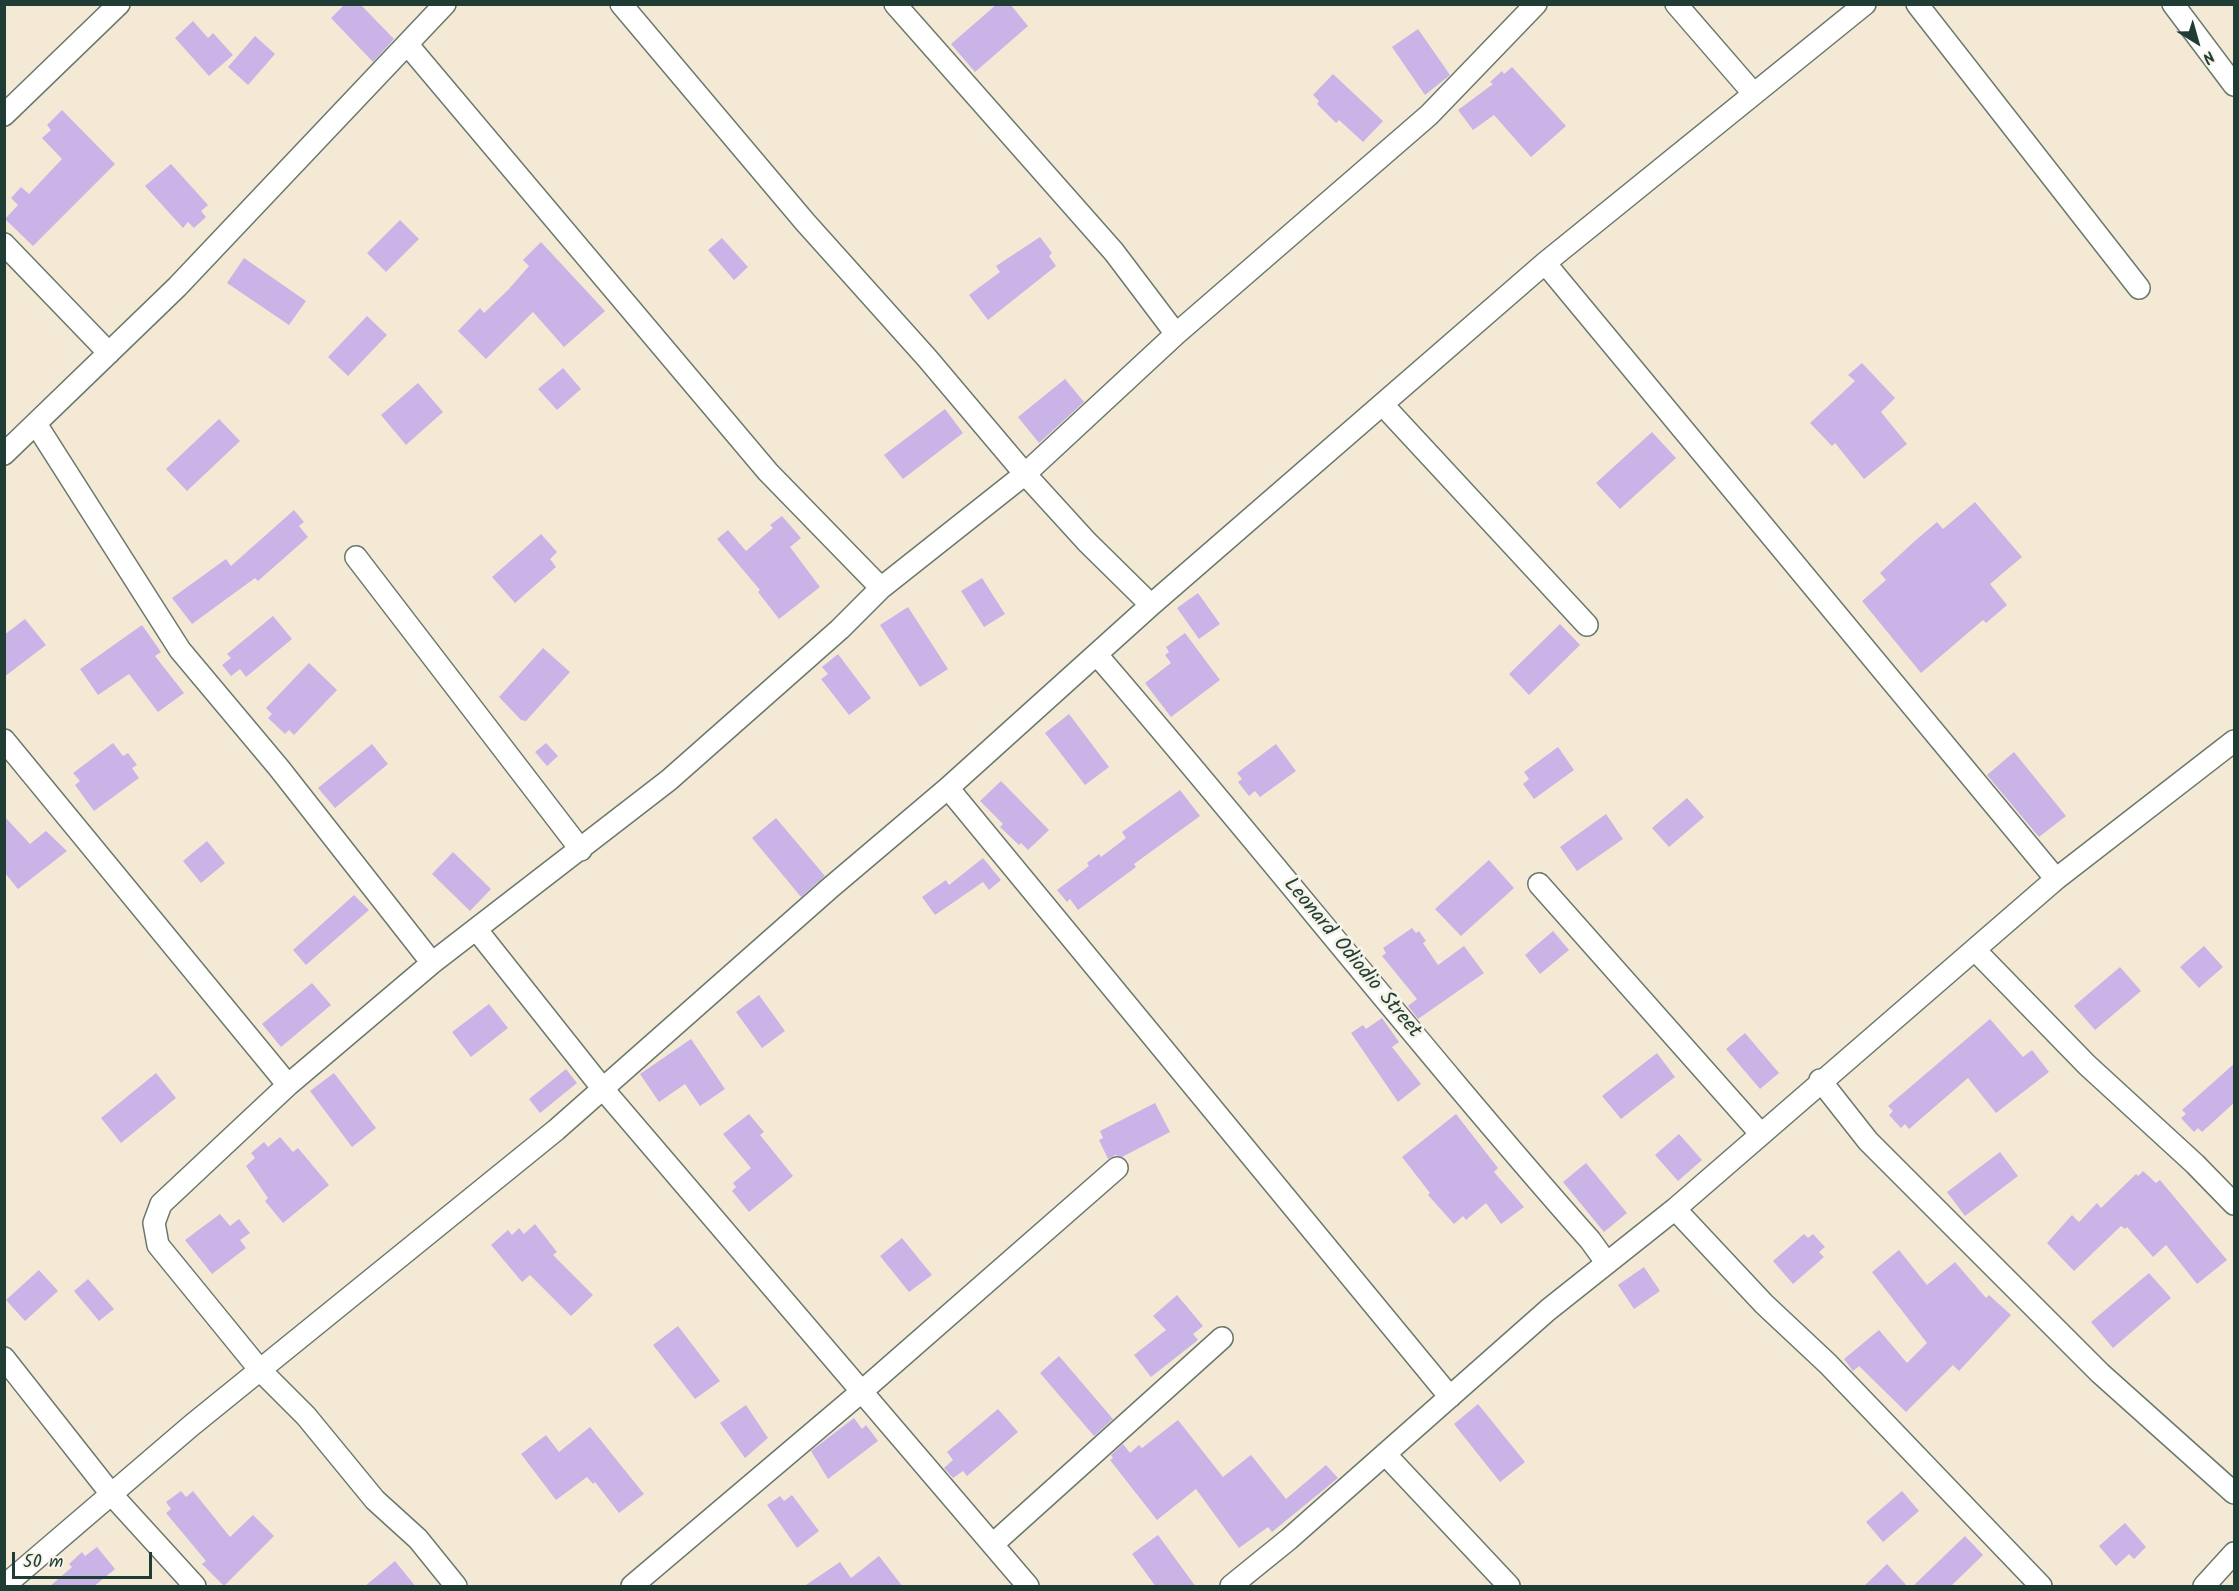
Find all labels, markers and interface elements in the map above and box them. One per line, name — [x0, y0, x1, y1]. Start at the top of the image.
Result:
north arrow — [2167, 12, 2227, 72]
text: N — [2197, 44, 2220, 70]
street label: Leonard Odiodio Street — [1276, 874, 1426, 1044]
scale bar — [15, 1540, 154, 1578]
text: 50 m — [23, 1548, 63, 1577]

